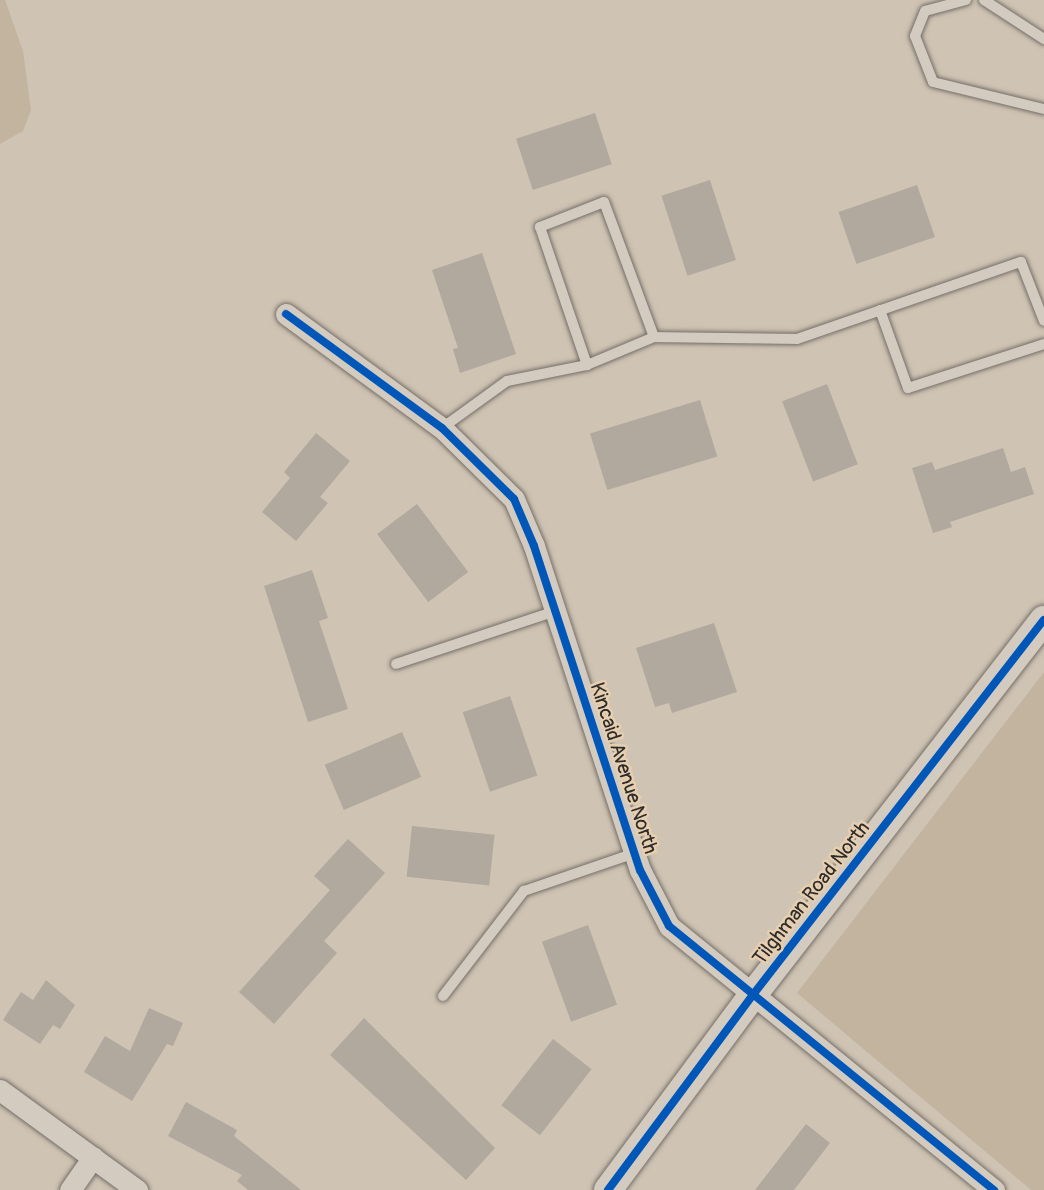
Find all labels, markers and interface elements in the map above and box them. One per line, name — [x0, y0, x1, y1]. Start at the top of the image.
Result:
street label: Kincaid Avenue North — [585, 679, 663, 857]
street label: Tilghman Road North — [747, 816, 875, 970]

